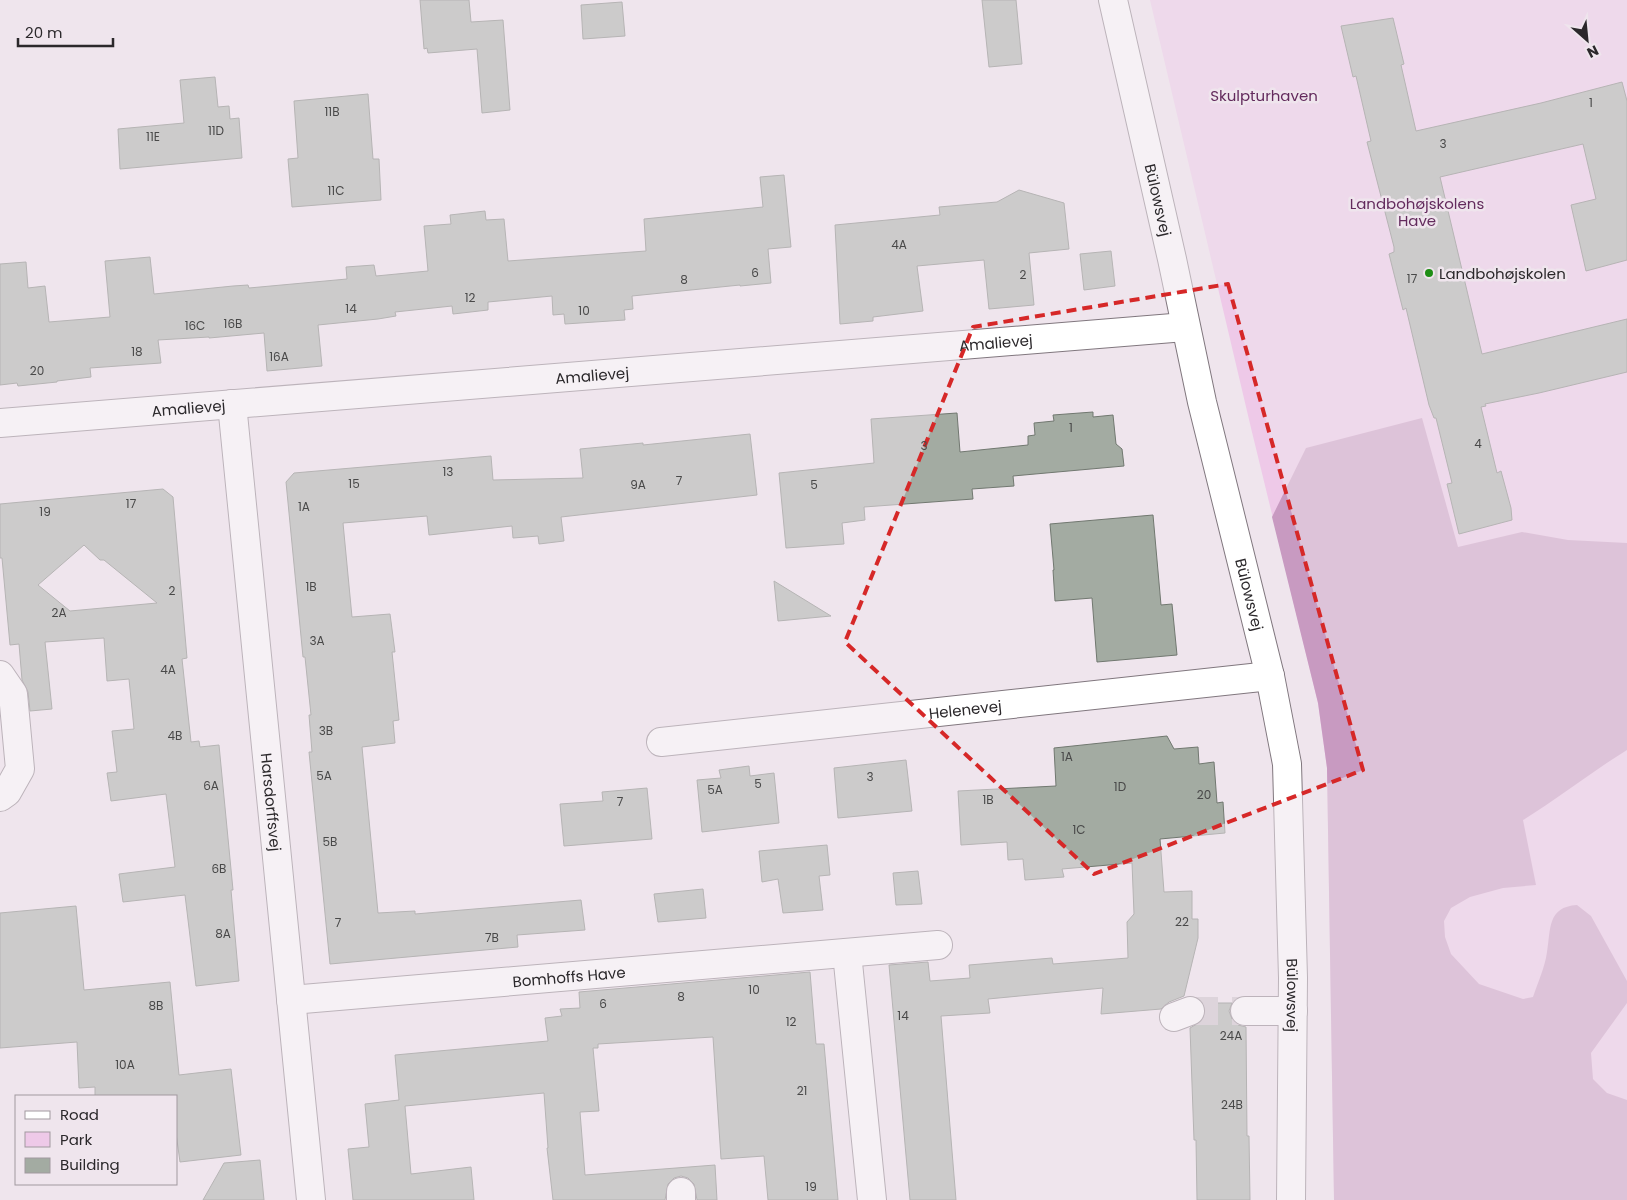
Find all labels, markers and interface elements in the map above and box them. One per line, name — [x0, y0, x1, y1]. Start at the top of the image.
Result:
scale bar — [18, 15, 112, 47]
north arrow — [1562, 15, 1612, 65]
text: 20 m — [25, 22, 63, 43]
text: N — [1584, 40, 1602, 63]
park label: Skulpturhaven — [1210, 85, 1318, 106]
house number: 1 — [1589, 94, 1593, 111]
house number: 11B — [324, 103, 340, 120]
house number: 11D — [208, 122, 224, 139]
house number: 11E — [146, 128, 160, 145]
house number: 3 — [1439, 135, 1447, 152]
street label: Bülowsvej — [1140, 162, 1177, 238]
house number: 11C — [328, 182, 344, 199]
park label: Landbohøjskolens Have — [1350, 193, 1484, 231]
house number: 4A — [891, 236, 907, 253]
place label: Landbohøjskolen — [1439, 263, 1566, 284]
house number: 6 — [751, 264, 759, 281]
house number: 2 — [1020, 266, 1027, 283]
marker: Landbohøjskolen — [1423, 267, 1435, 279]
house number: 17 — [1407, 270, 1418, 287]
house number: 8 — [680, 271, 688, 288]
house number: 12 — [465, 289, 475, 306]
house number: 14 — [345, 300, 357, 317]
house number: 10 — [578, 302, 590, 319]
house number: 16B — [224, 315, 242, 332]
house number: 16C — [185, 317, 205, 334]
street label: Amalievej — [958, 329, 1033, 356]
house number: 18 — [131, 343, 143, 360]
house number: 16A — [269, 348, 289, 365]
house number: 20 — [30, 362, 44, 379]
street label: Amalievej — [554, 362, 630, 388]
street label: Amalievej — [151, 394, 226, 421]
house number: 1 — [1069, 419, 1073, 436]
house number: 4 — [1474, 435, 1482, 452]
house number: 3 — [920, 437, 928, 454]
house number: 13 — [443, 463, 453, 480]
house number: 7 — [676, 472, 683, 489]
house number: 15 — [348, 475, 360, 492]
house number: 9A — [630, 476, 646, 493]
house number: 5 — [810, 476, 818, 493]
house number: 17 — [126, 495, 137, 512]
house number: 1A — [298, 498, 310, 515]
house number: 19 — [39, 503, 51, 520]
street label: Bülowsvej — [1231, 556, 1269, 633]
house number: 1B — [305, 578, 317, 595]
house number: 2 — [169, 582, 176, 599]
house number: 2A — [52, 604, 67, 621]
house number: 3A — [309, 632, 325, 649]
house number: 4A — [160, 661, 176, 678]
street label: Helenevej — [928, 695, 1003, 723]
house number: 3B — [319, 722, 333, 739]
house number: 4B — [168, 727, 182, 744]
house number: 1A — [1061, 748, 1073, 765]
street label: Harsdorffsvej — [256, 752, 287, 852]
house number: 5A — [316, 767, 332, 784]
house number: 3 — [866, 768, 874, 785]
house number: 5 — [754, 775, 762, 792]
house number: 6A — [203, 777, 219, 794]
house number: 1D — [1114, 778, 1126, 795]
house number: 5A — [707, 781, 723, 798]
house number: 20 — [1197, 786, 1211, 803]
house number: 1B — [982, 791, 994, 808]
house number: 7 — [617, 793, 624, 810]
house number: 1C — [1072, 821, 1086, 838]
house number: 5B — [323, 833, 337, 850]
house number: 6B — [212, 860, 226, 877]
house number: 22 — [1175, 913, 1189, 930]
house number: 7 — [335, 914, 342, 931]
house number: 8A — [215, 925, 231, 942]
house number: 7B — [485, 929, 499, 946]
street label: Bülowsvej — [1282, 958, 1304, 1032]
street label: Bomhoffs Have — [512, 961, 626, 992]
house number: 10 — [748, 981, 760, 998]
house number: 8 — [677, 988, 685, 1005]
house number: 6 — [599, 995, 607, 1012]
house number: 8B — [149, 997, 163, 1014]
house number: 14 — [897, 1007, 909, 1024]
house number: 12 — [786, 1013, 796, 1030]
house number: 24A — [1220, 1027, 1242, 1044]
house number: 10A — [115, 1056, 135, 1073]
house number: 21 — [797, 1082, 807, 1099]
legend — [15, 1095, 178, 1185]
house number: 24B — [1221, 1096, 1243, 1113]
text: Road — [60, 1104, 99, 1125]
text: Park — [60, 1129, 92, 1150]
text: Building — [60, 1154, 120, 1175]
house number: 19 — [805, 1178, 817, 1195]

